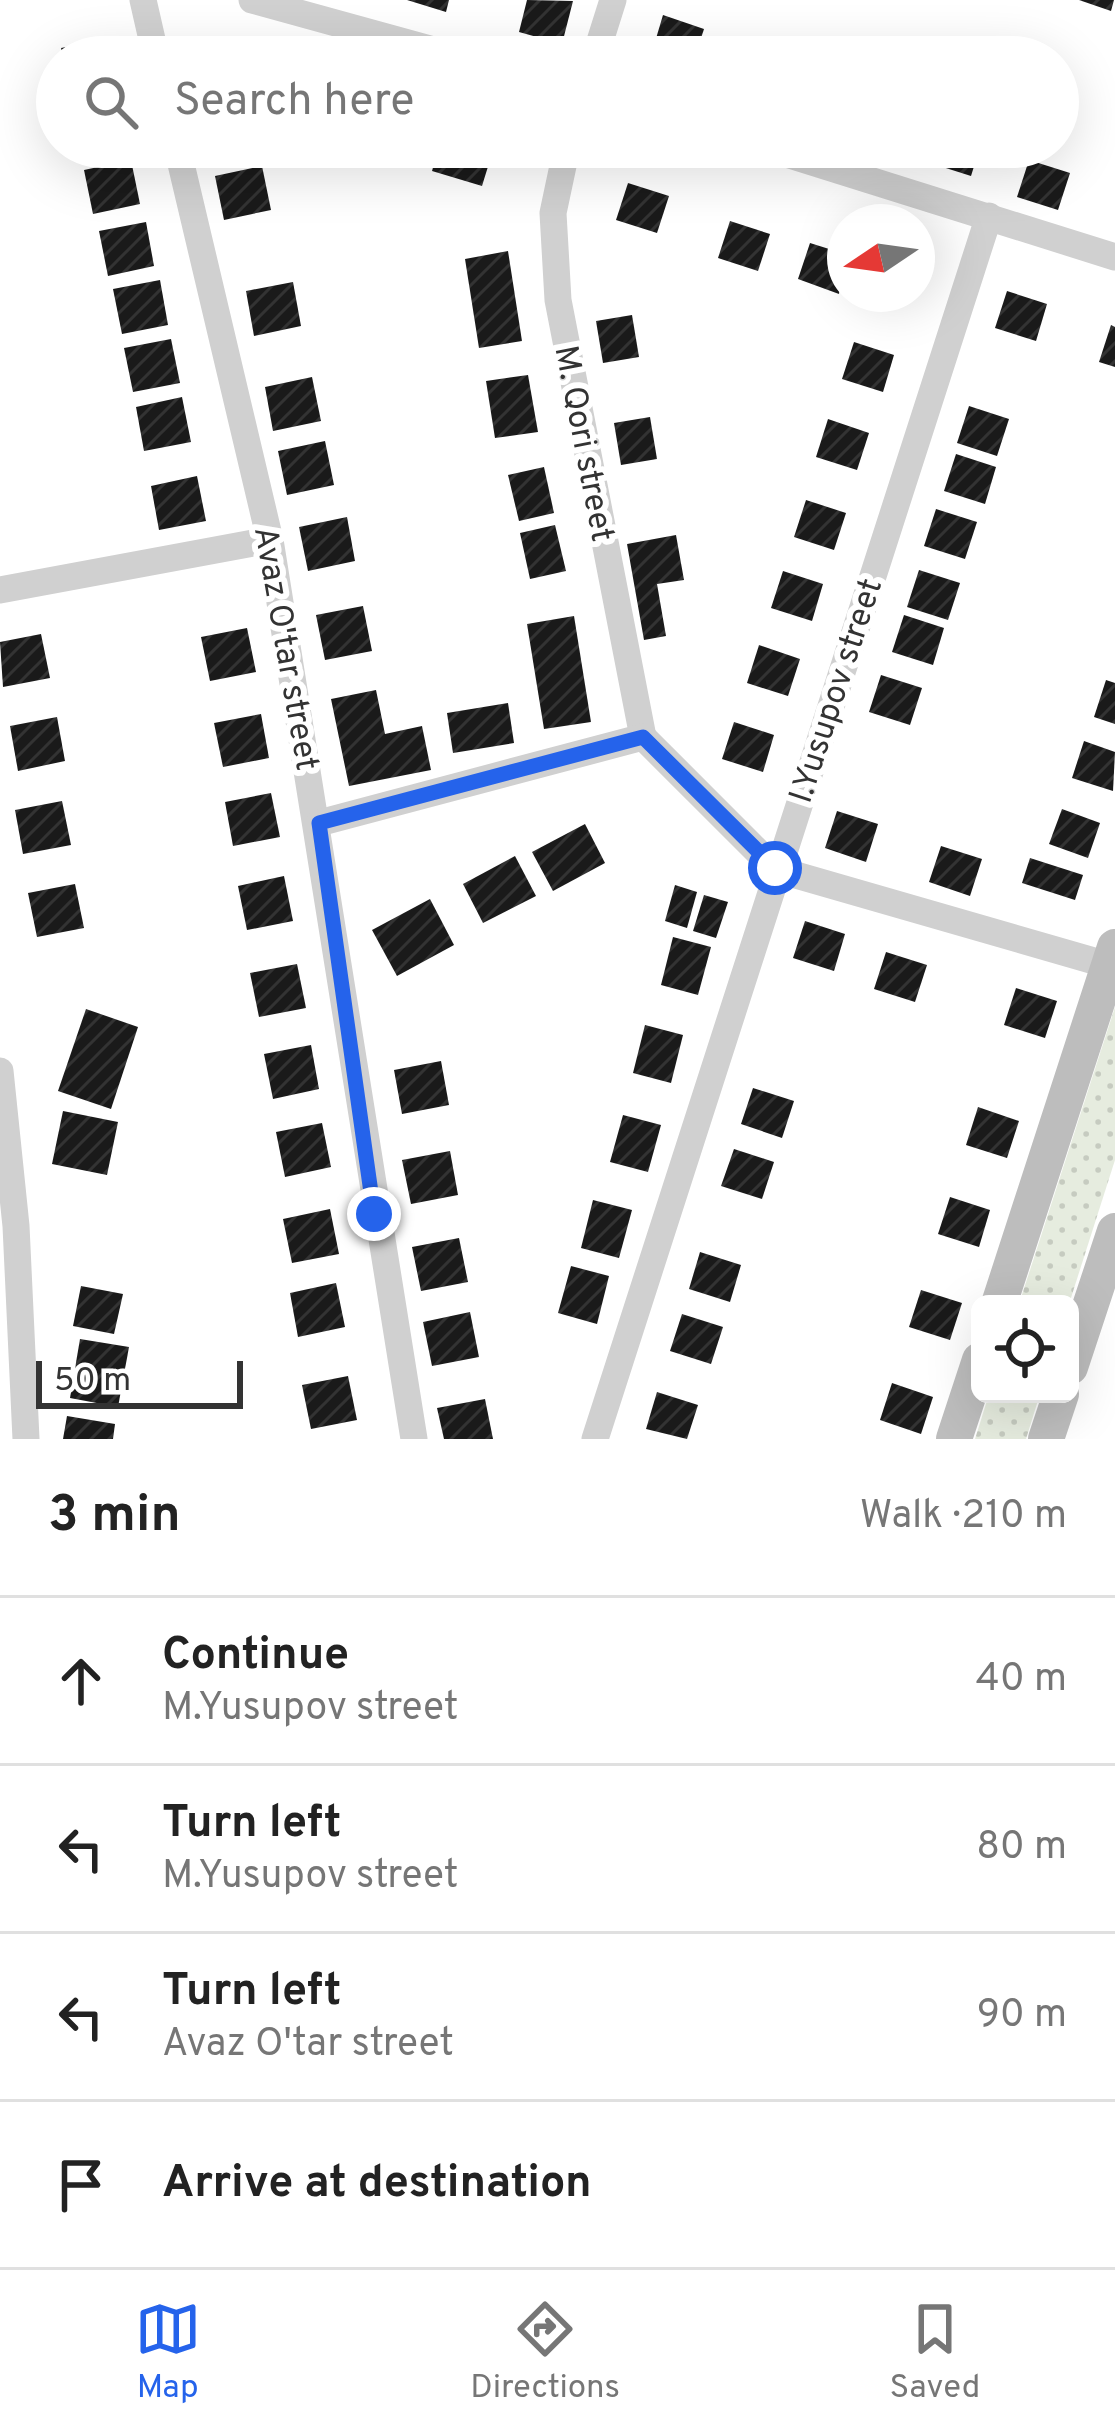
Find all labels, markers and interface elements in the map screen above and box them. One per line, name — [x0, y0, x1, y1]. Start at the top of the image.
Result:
search box — [36, 36, 1079, 168]
icon: search — [78, 69, 144, 135]
text: Search here — [174, 74, 414, 131]
north arrow — [827, 204, 935, 312]
street label: M. Qori street — [542, 342, 622, 545]
street label: Avaz O'tar street — [242, 523, 326, 774]
street label: I.Yusupov street — [782, 574, 894, 809]
route start — [748, 841, 802, 895]
route end — [347, 1187, 401, 1241]
map controls — [971, 1295, 1079, 1403]
button: locate — [971, 1295, 1079, 1403]
scale bar — [36, 1355, 243, 1408]
text: 50 m — [54, 1361, 131, 1403]
text: 3 min — [48, 1485, 181, 1550]
text: Walk · 210 m — [860, 1493, 1067, 1542]
text: Continue — [162, 1628, 349, 1685]
icon: ahead — [48, 1648, 114, 1714]
text: 40 m — [976, 1656, 1067, 1705]
text: M.Yusupov street — [162, 1685, 458, 1734]
text: Turn left — [162, 1796, 341, 1853]
icon: left — [48, 1816, 114, 1882]
text: 80 m — [976, 1824, 1067, 1873]
text: M.Yusupov street — [162, 1853, 458, 1902]
text: Turn left — [162, 1964, 341, 2021]
icon: left — [48, 1984, 114, 2050]
text: 90 m — [977, 1992, 1067, 2041]
text: Avaz O'tar street — [162, 2021, 454, 2070]
icon: arrive — [48, 2152, 114, 2218]
text: Arrive at destination — [162, 2156, 592, 2213]
tab: Map — [135, 2296, 201, 2410]
tab: Directions — [470, 2296, 620, 2410]
tab: Saved — [890, 2296, 980, 2410]

